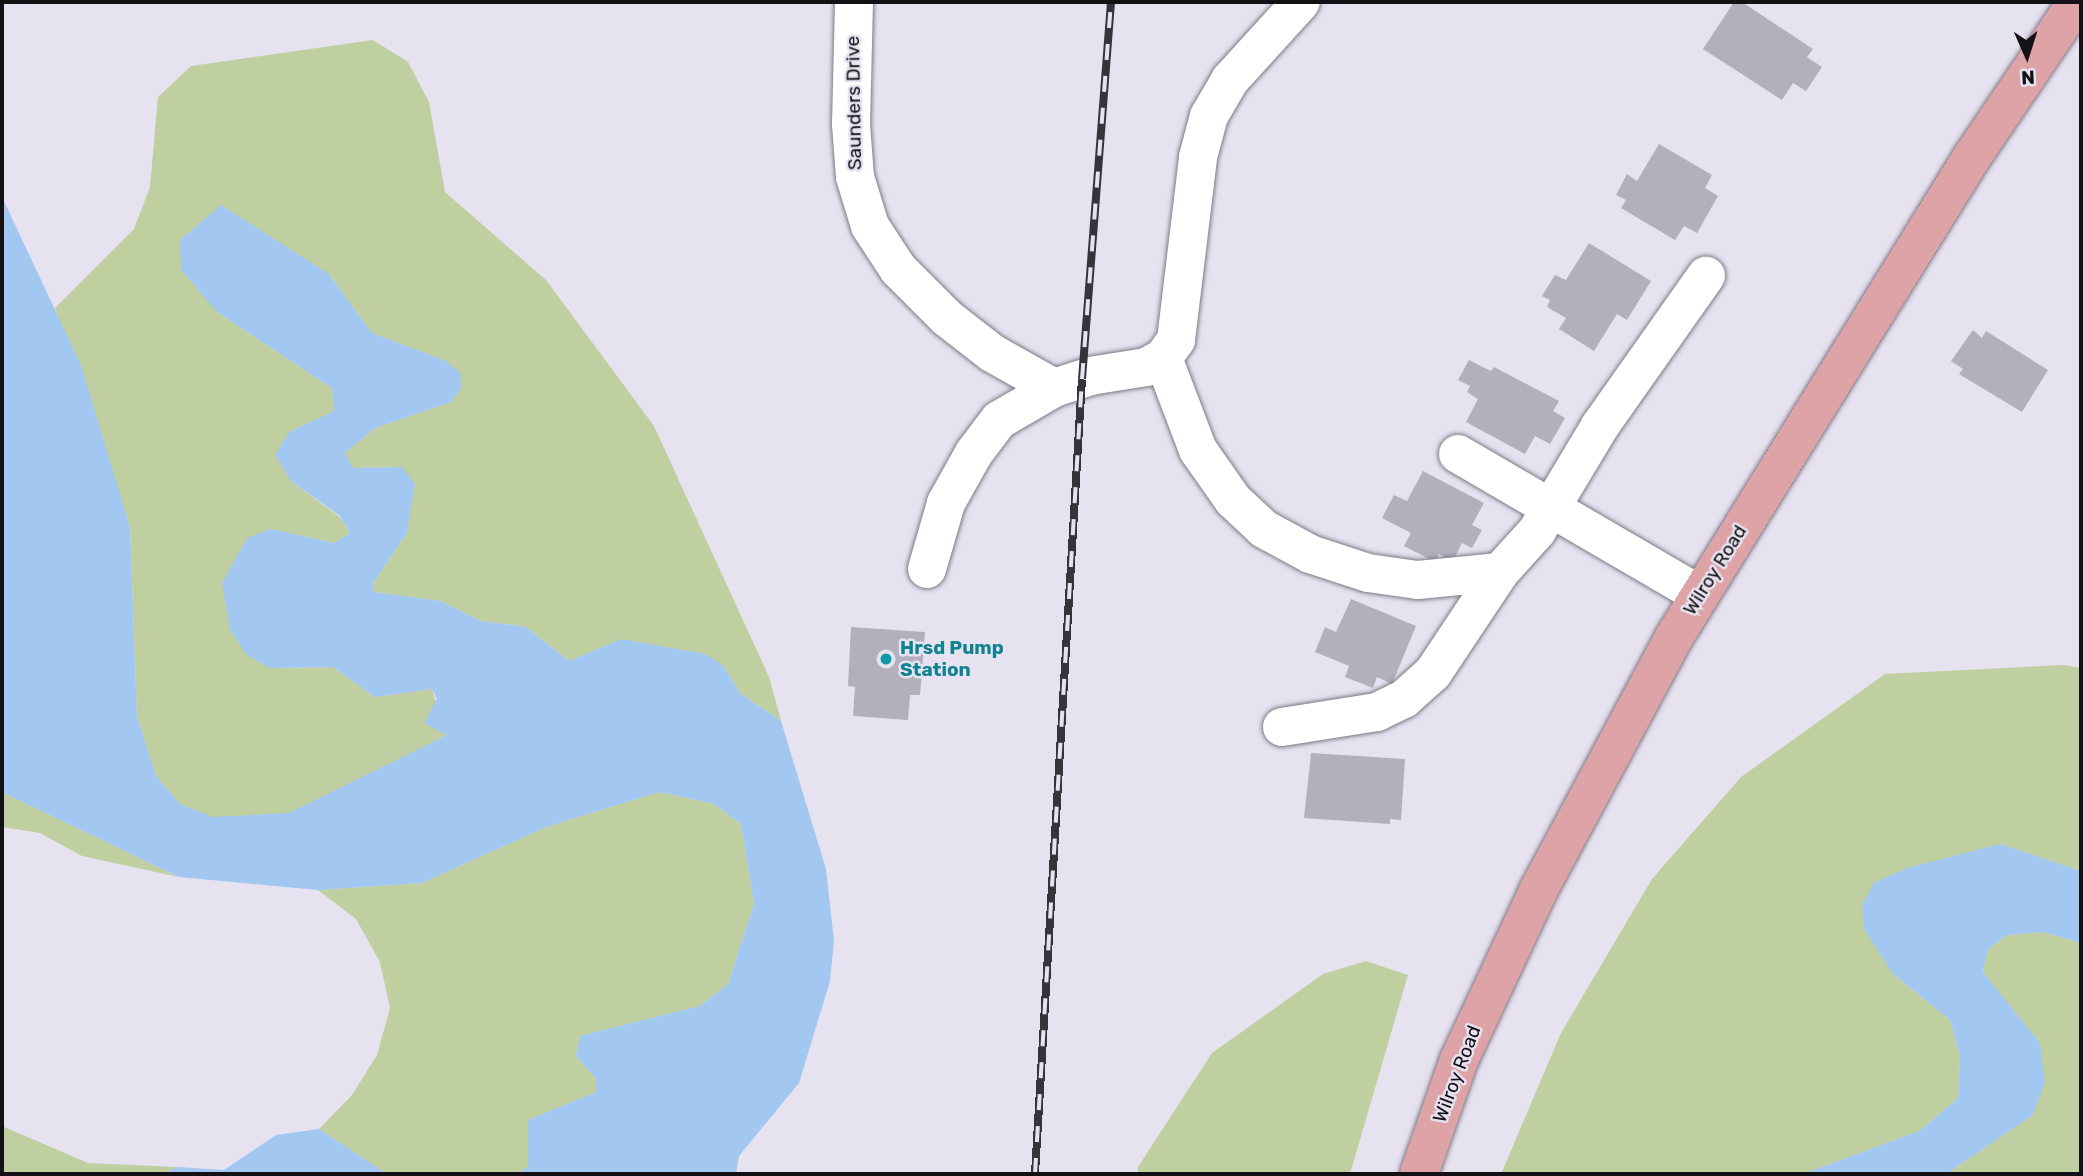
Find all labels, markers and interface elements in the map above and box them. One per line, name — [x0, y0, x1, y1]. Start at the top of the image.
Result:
north arrow — [1992, 21, 2062, 91]
street label: Saunders Drive — [841, 36, 867, 170]
text: N — [2021, 66, 2036, 89]
street label: Wilroy Road — [1678, 521, 1752, 619]
place label: Hrsd Pump Station — [900, 637, 1004, 681]
marker: Hrsd Pump Station — [878, 651, 894, 667]
street label: Wilroy Road — [1428, 1022, 1486, 1126]

